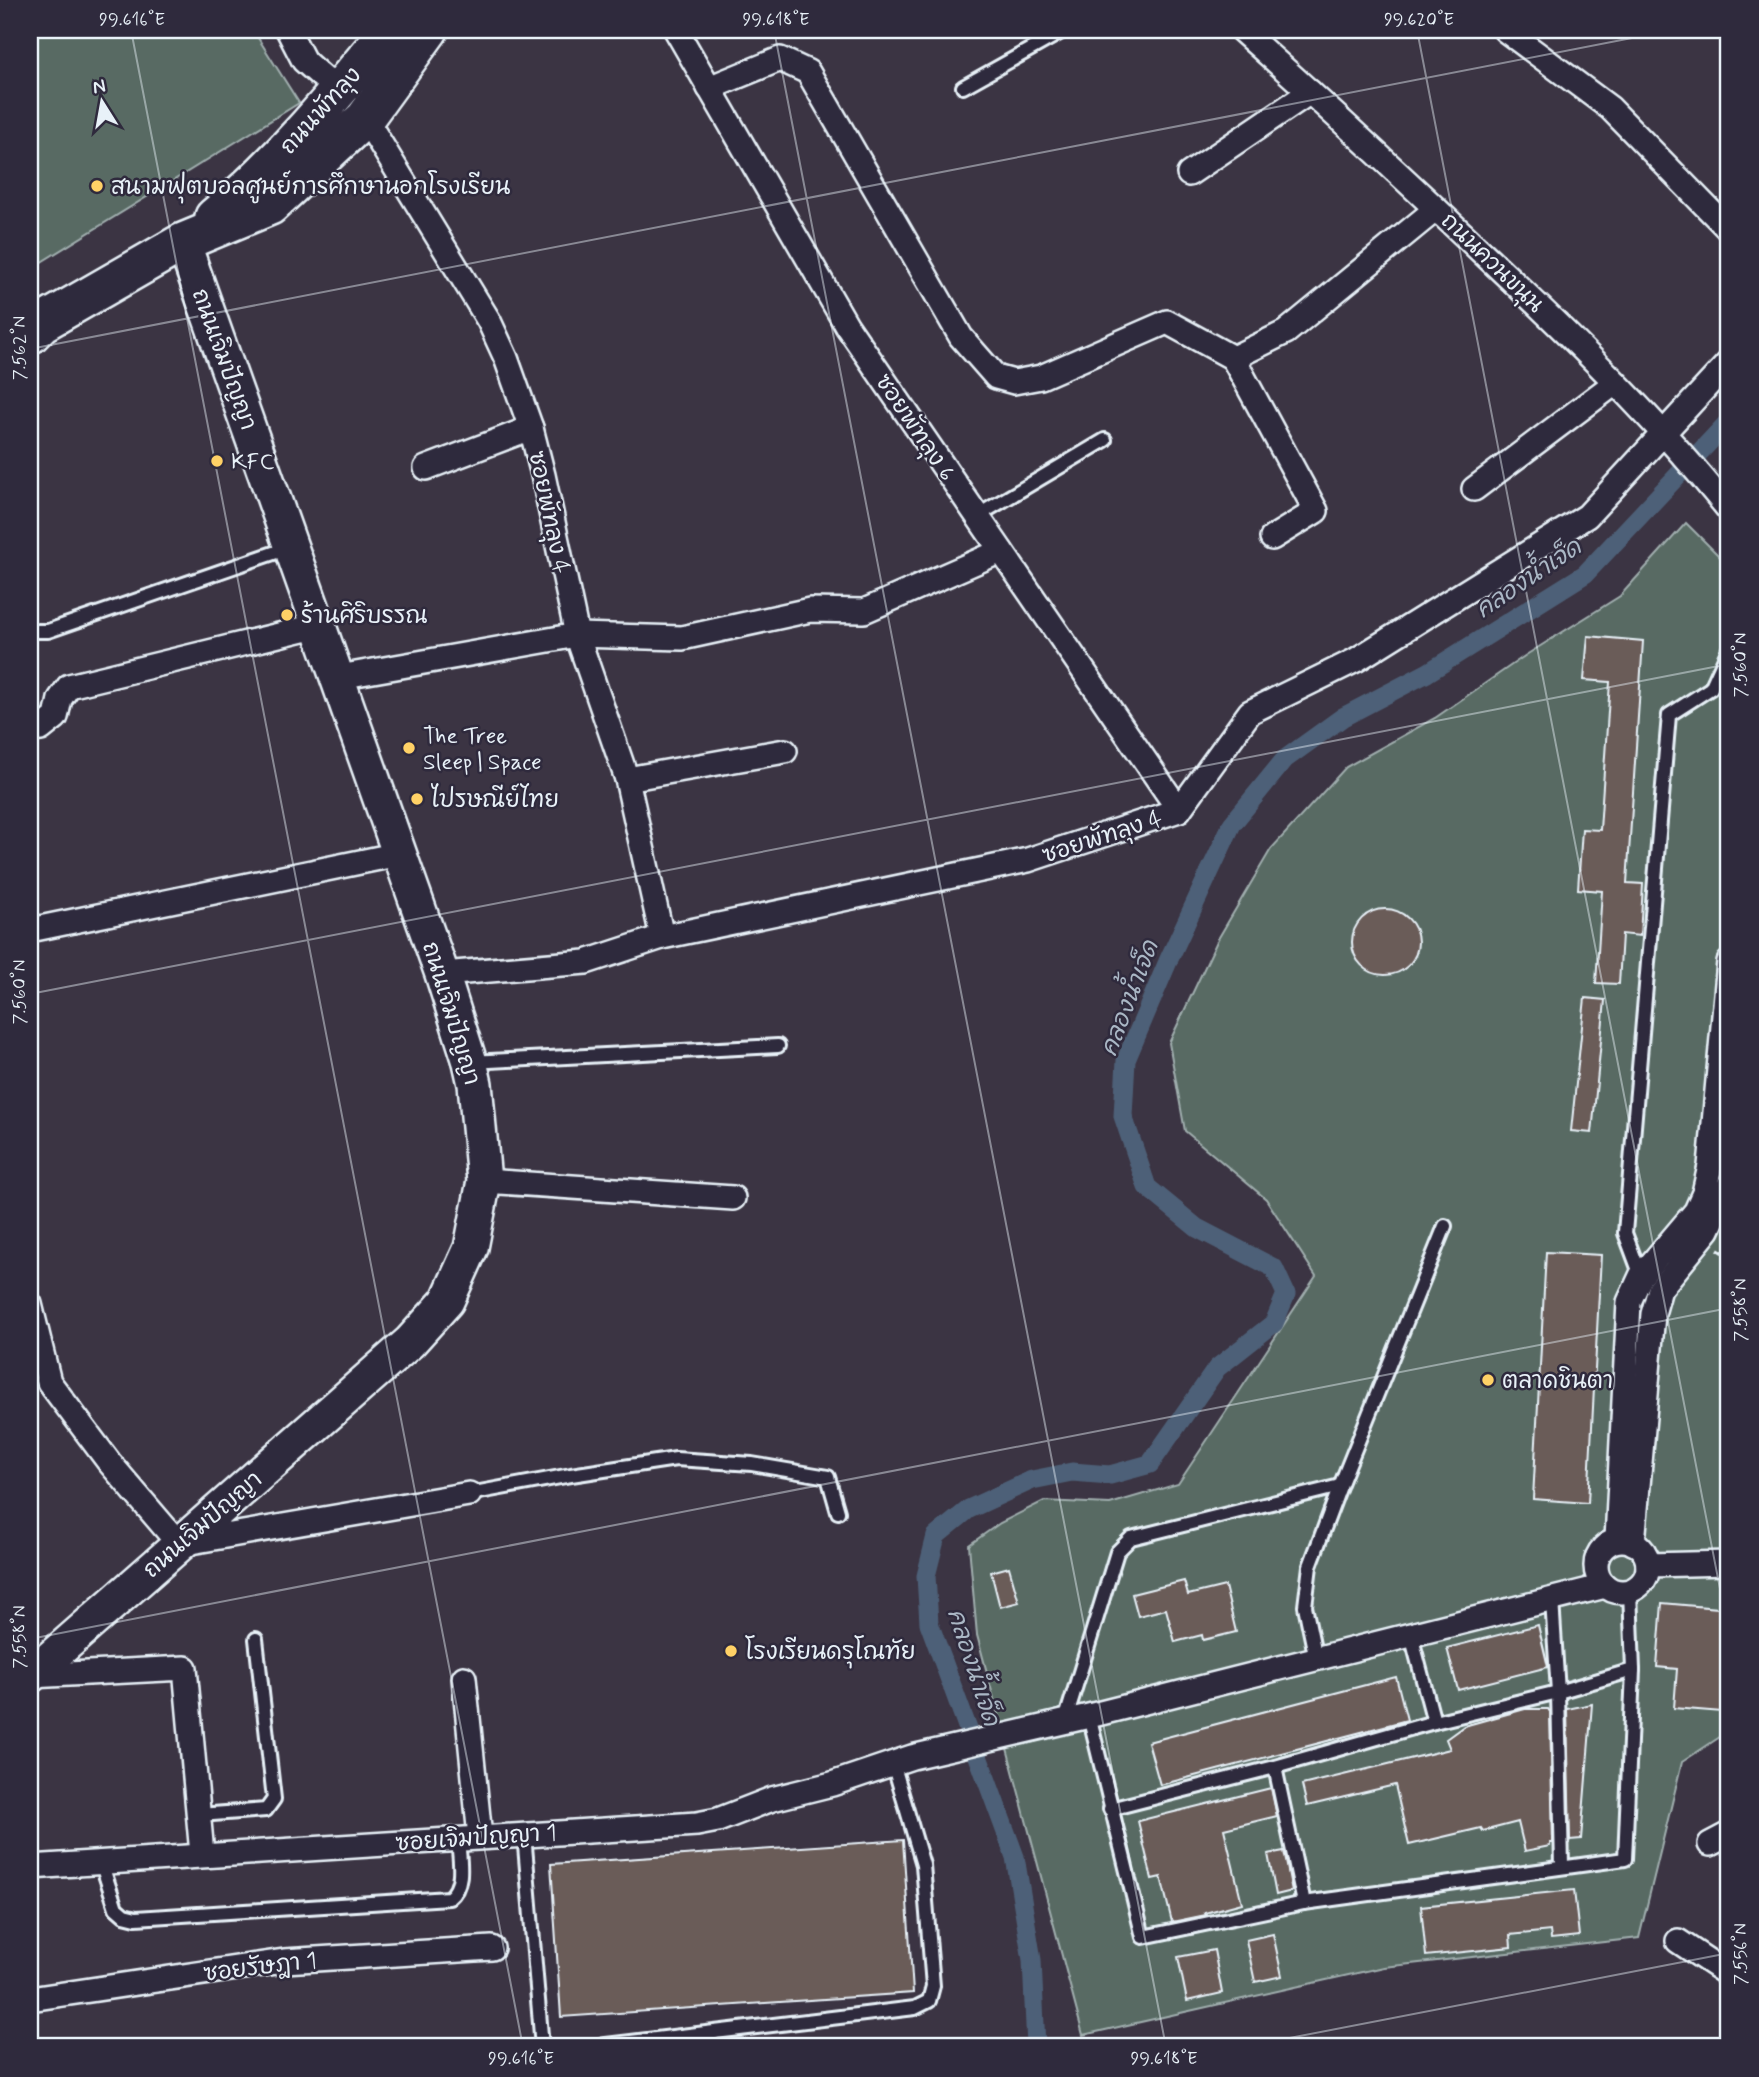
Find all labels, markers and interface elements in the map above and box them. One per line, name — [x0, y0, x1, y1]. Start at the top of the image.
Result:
text: 99.616°E — [99, 8, 165, 32]
text: 99.618°E — [742, 8, 810, 32]
text: 99.620°E — [1384, 8, 1454, 32]
street label: ถนนพัทลุง — [274, 61, 369, 162]
north arrow — [66, 66, 136, 136]
text: N — [90, 73, 108, 100]
place label: สนามฟุตบอลศูนย์การศึกษานอกโรงเรียน — [111, 170, 510, 204]
marker: สนามฟุตบอลศูนย์การศึกษานอกโรงเรียน — [89, 178, 105, 194]
street label: ถนนควนขนุน — [1433, 207, 1550, 321]
street label: ถนนเจิมปัญญา — [184, 285, 264, 434]
text: 7.562°N — [8, 316, 32, 380]
street label: ซอยพัทลุง 6 — [867, 369, 961, 488]
place label: KFC — [231, 448, 275, 478]
street label: ซอยพัทลุง 4 — [519, 448, 576, 577]
marker: KFC — [209, 453, 225, 469]
water label: คลองน้ำเจ็ด — [1465, 525, 1589, 626]
place label: ร้านศิริบรรณ — [301, 600, 427, 632]
marker: ร้านศิริบรรณ — [279, 607, 295, 623]
text: 7.560°N — [1729, 633, 1753, 697]
place label: The Tree Sleep | Space — [423, 722, 542, 778]
marker: The Tree Sleep | Space — [401, 740, 417, 756]
place label: ไปรษณีย์ไทย — [430, 783, 559, 816]
marker: ไปรษณีย์ไทย — [409, 791, 425, 807]
street label: ซอยพัทลุง 4 — [1039, 804, 1167, 872]
water label: คลองน้ำเจ็ด — [1087, 932, 1167, 1061]
street label: ถนนเจิมปัญญา — [414, 938, 487, 1089]
text: 7.560°N — [8, 960, 32, 1024]
text: 7.558°N — [1729, 1278, 1753, 1342]
place label: ตลาดชินตา — [1502, 1366, 1613, 1397]
marker: ตลาดชินตา — [1480, 1372, 1496, 1388]
street label: ถนนเจิมปัญญา — [137, 1465, 269, 1585]
water label: คลองน้ำเจ็ด — [939, 1603, 1014, 1731]
text: 7.558°N — [8, 1605, 32, 1669]
place label: โรงเรียนดรุโณทัย — [745, 1635, 916, 1669]
marker: โรงเรียนดรุโณทัย — [723, 1643, 739, 1659]
street label: ซอยเจิมปัญญา 1 — [395, 1817, 558, 1860]
text: 7.556°N — [1729, 1923, 1753, 1985]
street label: ซอยรัษฎา 1 — [202, 1946, 318, 1990]
text: 99.616°E — [488, 2047, 554, 2071]
text: 99.618°E — [1130, 2047, 1198, 2071]

